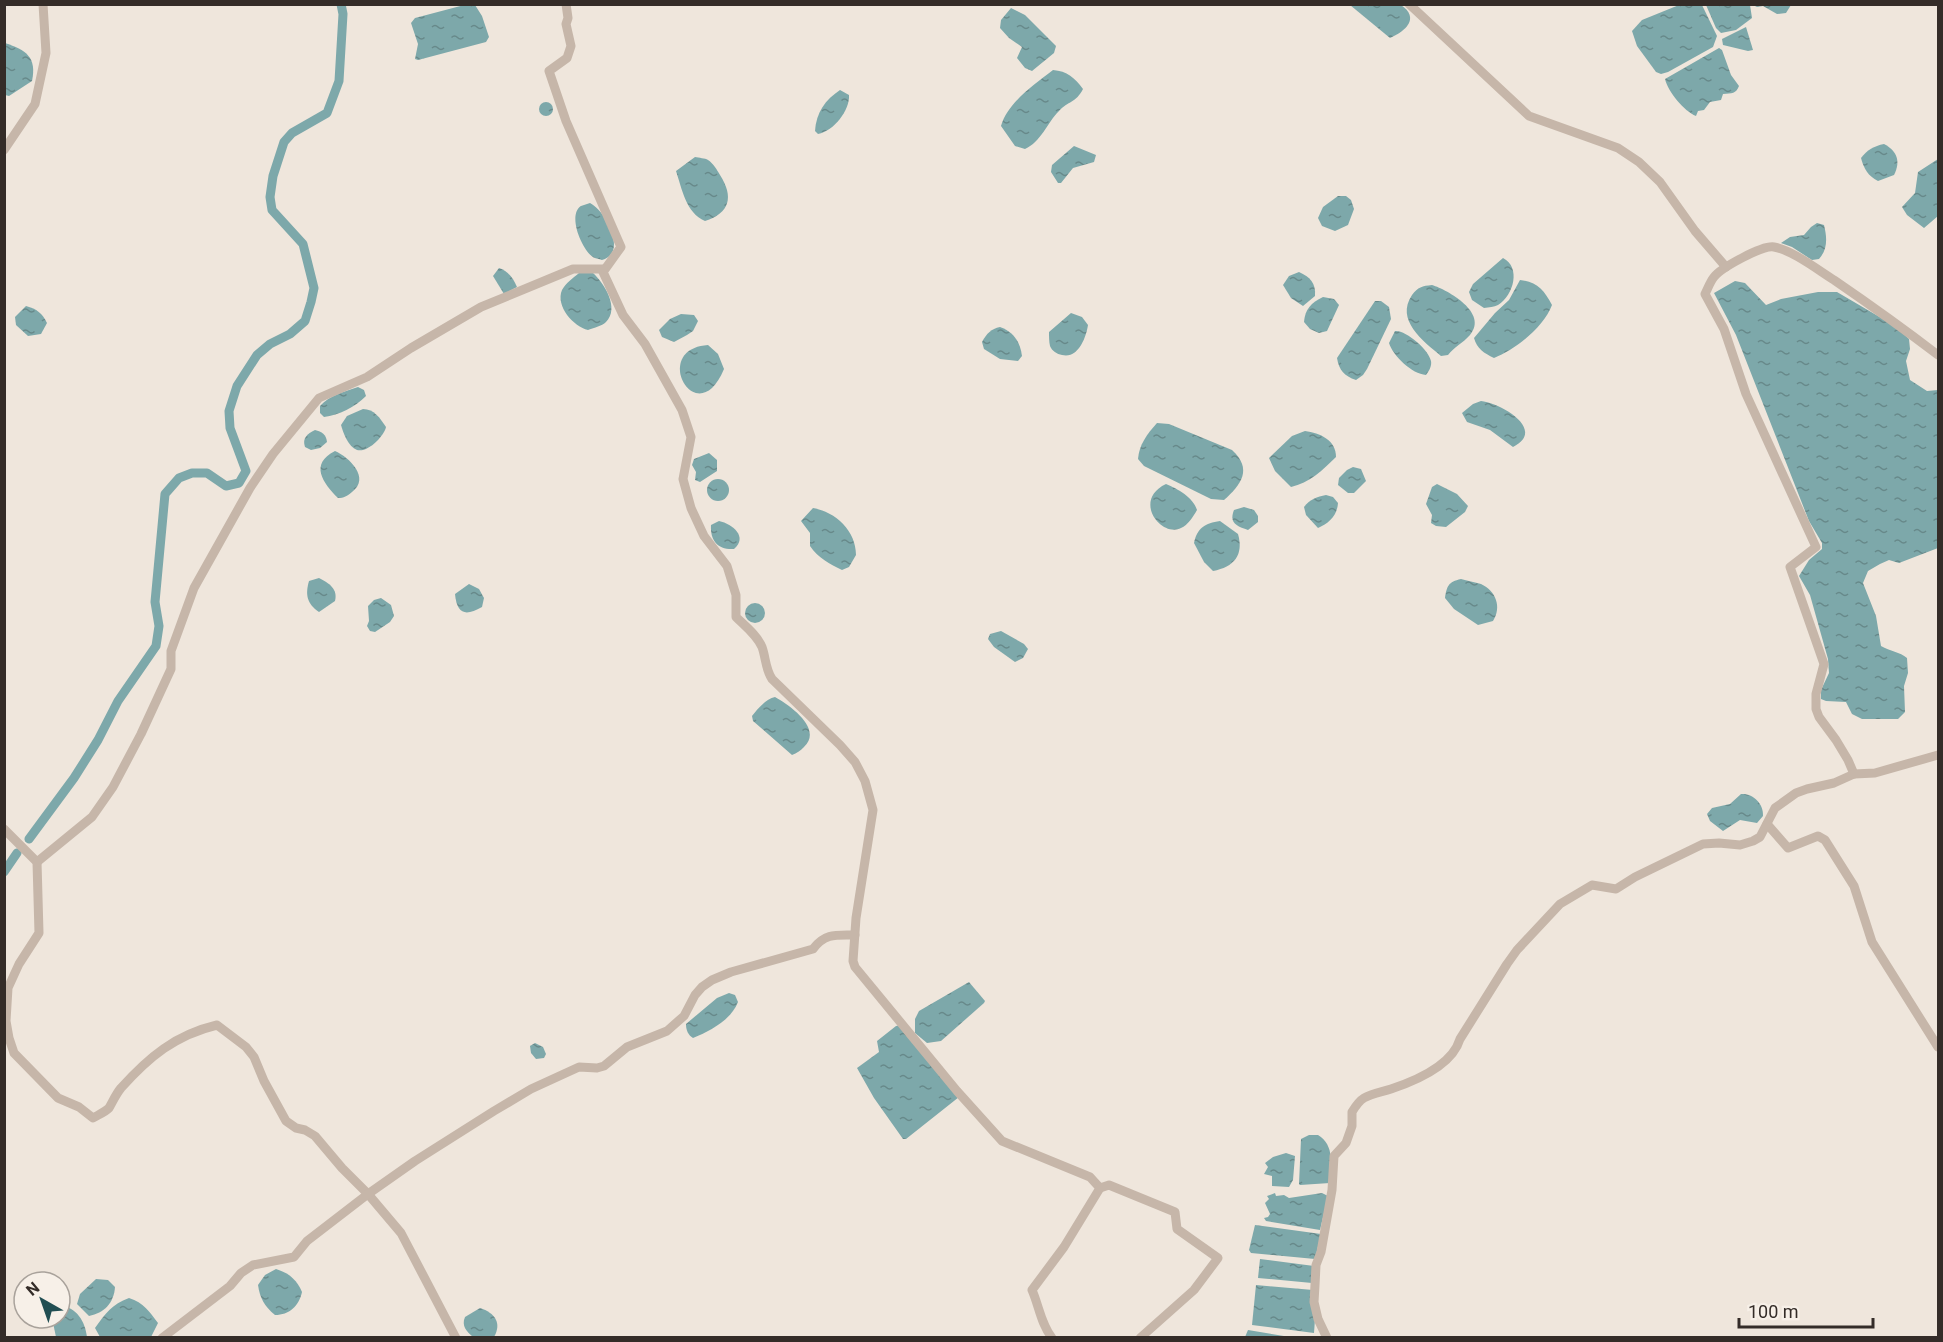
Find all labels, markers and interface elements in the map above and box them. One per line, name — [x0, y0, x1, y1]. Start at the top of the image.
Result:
north arrow — [12, 1270, 72, 1330]
text: N — [22, 1278, 43, 1300]
scale bar — [1739, 1291, 1872, 1329]
text: 100 m — [1748, 1301, 1799, 1322]

